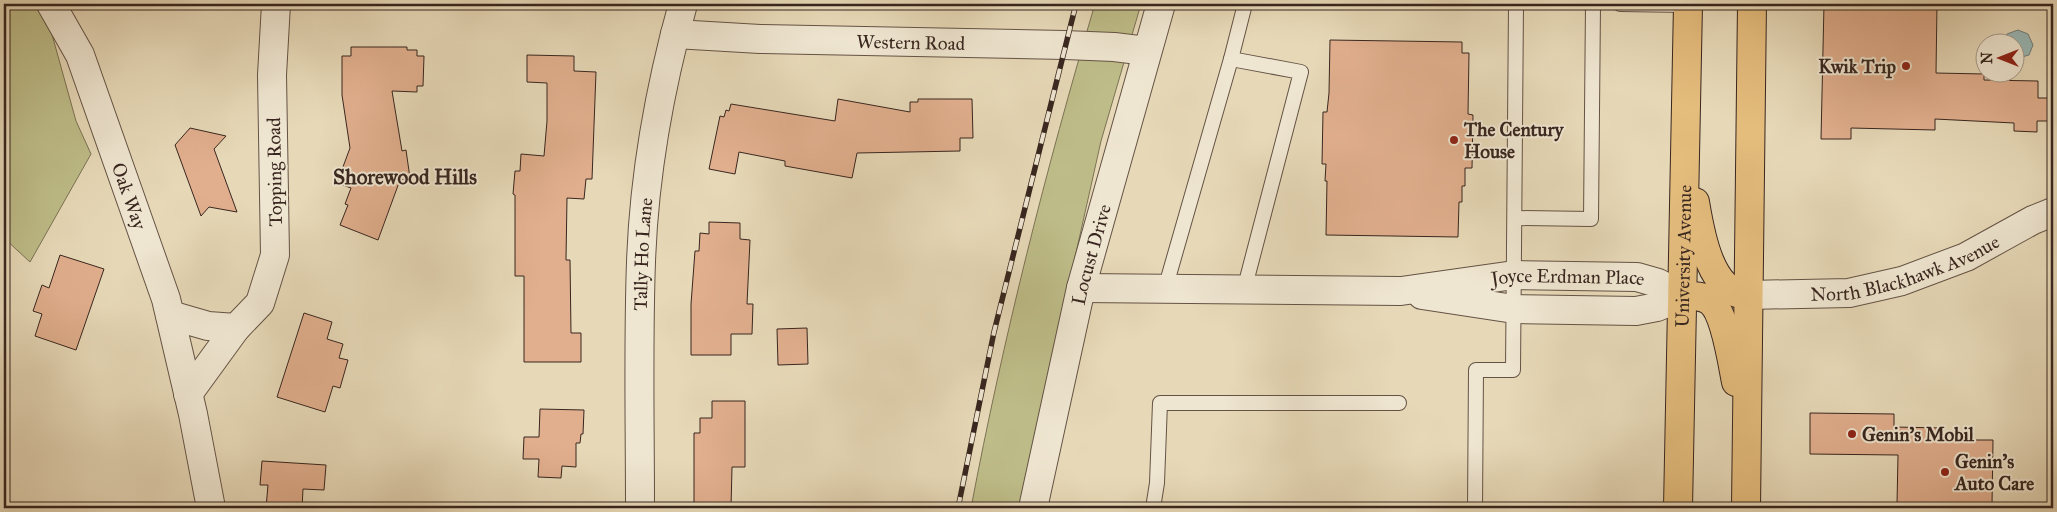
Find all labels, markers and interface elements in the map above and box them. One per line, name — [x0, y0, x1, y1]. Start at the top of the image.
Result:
street label: Western Road — [856, 30, 966, 55]
north arrow — [1974, 32, 2024, 82]
text: N — [1979, 52, 1996, 64]
place label: Kwik Trip — [1818, 55, 1896, 79]
marker: Kwik Trip — [1900, 60, 1912, 72]
street label: Topping Road — [262, 117, 288, 227]
place label: The Century House — [1463, 118, 1565, 163]
marker: The Century House — [1448, 134, 1460, 146]
street label: Oak Way — [107, 160, 152, 234]
district label: Shorewood Hills — [333, 164, 477, 190]
street label: University Avenue — [1671, 184, 1696, 328]
street label: Tally Ho Lane — [629, 196, 657, 311]
street label: Locust Drive — [1067, 202, 1116, 307]
street label: North Blackhawk Avenue — [1810, 230, 2003, 306]
street label: Joyce Erdman Place — [1487, 264, 1648, 291]
place label: Genin's Mobil — [1862, 423, 1975, 446]
marker: Genin's Mobil — [1846, 428, 1858, 440]
place label: Genin's Auto Care — [1953, 450, 2034, 495]
marker: Genin's Auto Care — [1939, 466, 1951, 478]

